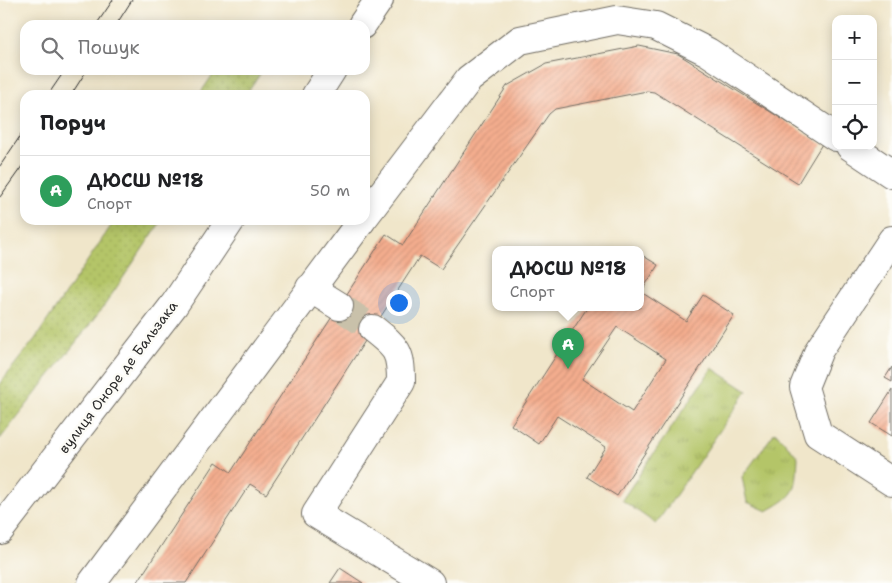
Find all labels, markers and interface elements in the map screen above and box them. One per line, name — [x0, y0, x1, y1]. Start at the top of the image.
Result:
map controls — [832, 15, 877, 150]
button: + — [832, 15, 877, 60]
search box — [20, 20, 370, 75]
icon: search — [38, 34, 66, 62]
text: Пошук — [78, 35, 140, 60]
button: − — [832, 60, 877, 105]
button: locate — [832, 105, 877, 150]
text: Поруч — [40, 109, 106, 137]
text: ДЮСШ №18 — [87, 168, 204, 193]
text: A — [50, 180, 62, 201]
text: 50 m — [310, 180, 350, 201]
text: Спорт — [87, 193, 132, 214]
popup — [492, 246, 644, 311]
text: ДЮСШ №18 — [510, 256, 626, 281]
text: Спорт — [510, 281, 555, 302]
your location — [386, 290, 412, 316]
street label: вулиця Оноре де Бальзака — [55, 297, 181, 457]
pin: A — [552, 328, 584, 369]

